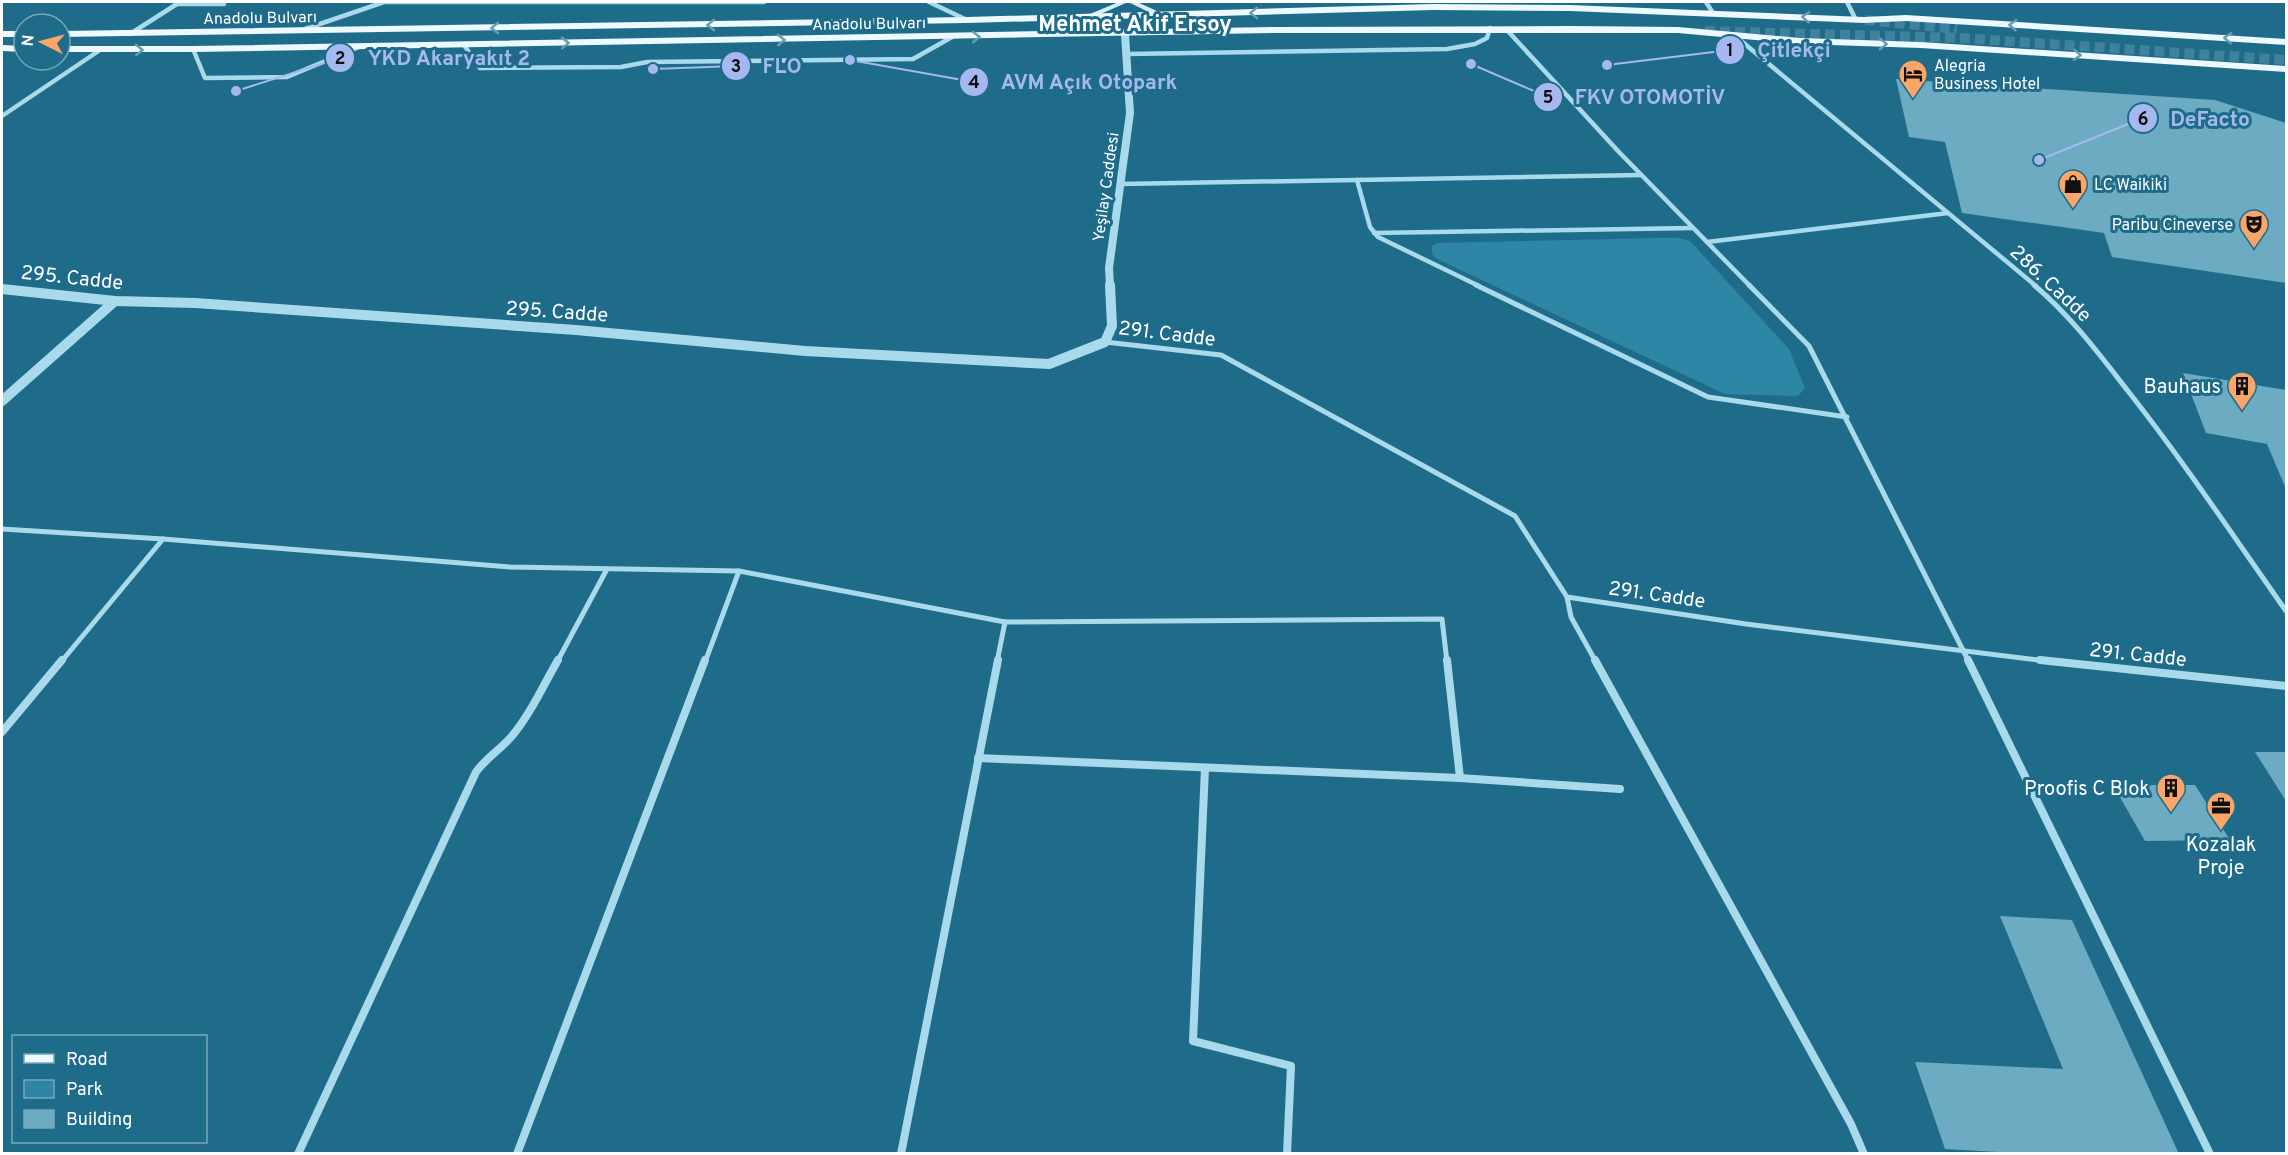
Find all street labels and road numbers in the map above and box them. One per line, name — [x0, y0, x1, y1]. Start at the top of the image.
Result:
street label: Anadolu Bulvarı — [203, 8, 317, 30]
street label: Anadolu Bulvarı — [812, 14, 926, 36]
street label: Yeşilay Caddesi — [1089, 131, 1125, 243]
street label: 286. Cadde — [2003, 240, 2096, 329]
street label: 295. Cadde — [19, 261, 124, 297]
street label: 295. Cadde — [505, 296, 609, 330]
street label: 291. Cadde — [1117, 316, 1217, 354]
street label: 291. Cadde — [1607, 576, 1707, 616]
street label: 291. Cadde — [2088, 638, 2188, 674]

